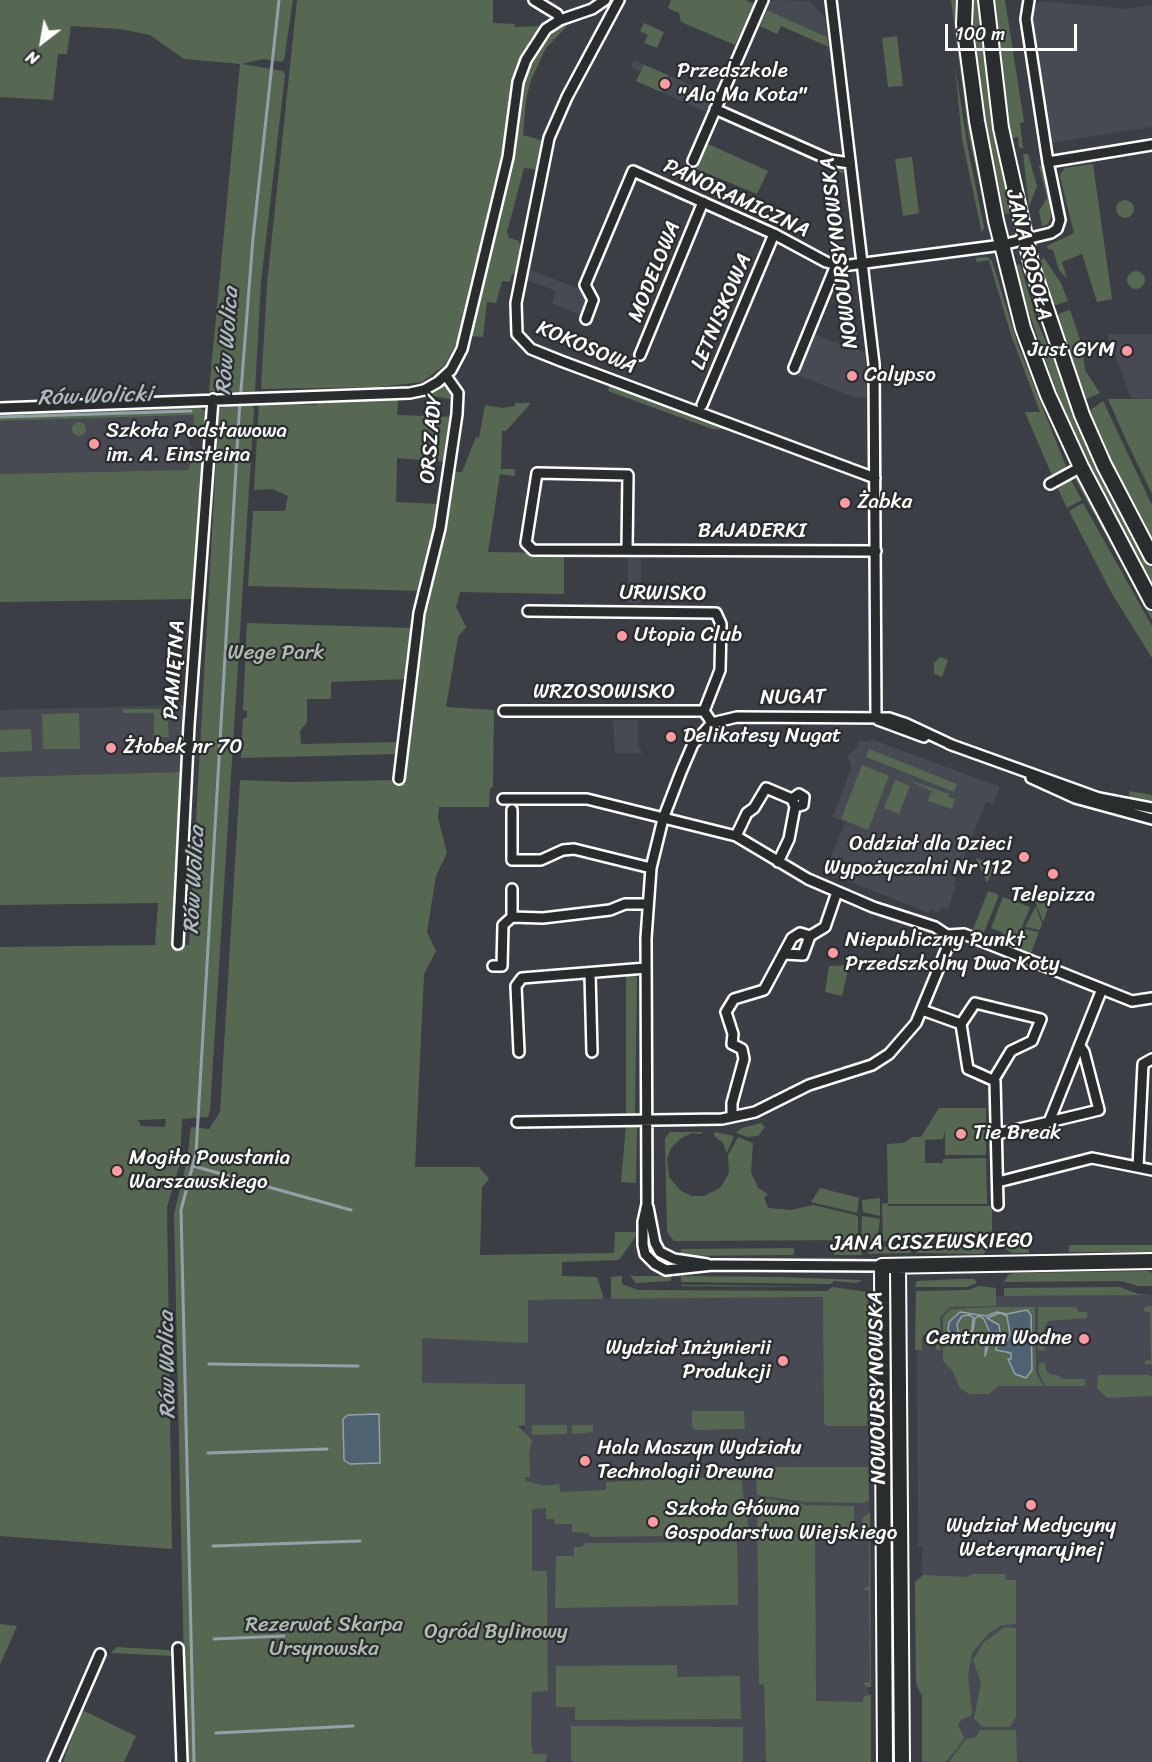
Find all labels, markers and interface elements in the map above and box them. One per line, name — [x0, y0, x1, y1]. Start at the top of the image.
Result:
north arrow — [12, 12, 72, 72]
scale bar — [948, 12, 1080, 50]
text: 100 m — [956, 18, 1005, 50]
text: N — [20, 43, 45, 73]
place label: Przedszkole "Ala Ma Kota" — [677, 59, 806, 109]
marker: Przedszkole "Ala Ma Kota" — [658, 77, 672, 91]
street label: PANORAMICZNA — [659, 154, 813, 244]
street label: NOWOURSYNOWSKA — [816, 156, 864, 350]
street label: JANA ROSOŁA — [1000, 187, 1056, 323]
street label: MODELOWA — [623, 218, 687, 326]
street label: LETNISKOWA — [686, 250, 758, 374]
water label: Rów Wolica — [211, 286, 245, 396]
street label: KOKOSOWA — [532, 316, 640, 380]
place label: Just GYM — [1028, 338, 1115, 364]
marker: Just GYM — [1120, 344, 1134, 358]
place label: Calypso — [864, 363, 936, 389]
marker: Calypso — [845, 369, 859, 383]
water label: Rów Wolicki — [37, 382, 153, 412]
street label: ORSZADY — [416, 393, 448, 485]
place label: Szkoła Podstawowa im. A. Einsteina — [106, 419, 287, 469]
marker: Szkoła Podstawowa im. A. Einsteina — [87, 437, 101, 451]
place label: Żabka — [857, 490, 912, 516]
marker: Żabka — [838, 496, 852, 510]
street label: BAJADERKI — [698, 519, 806, 545]
street label: URWISKO — [619, 581, 707, 607]
street label: PAMIĘTNA — [159, 620, 191, 720]
place label: Utopia Club — [634, 623, 742, 649]
marker: Utopia Club — [615, 629, 629, 643]
park label: Wege Park — [228, 641, 324, 667]
street label: WRZOSOWISKO — [533, 680, 675, 706]
street label: NUGAT — [760, 685, 826, 711]
place label: Delikatesy Nugat — [683, 724, 841, 750]
marker: Delikatesy Nugat — [664, 730, 678, 744]
place label: Żłobek nr 70 — [123, 735, 243, 761]
marker: Żłobek nr 70 — [104, 741, 118, 755]
water label: Rów Wolica — [179, 825, 211, 935]
place label: Oddział dla Dzieci Wypożyczalni Nr 112 — [824, 832, 1012, 882]
marker: Oddział dla Dzieci Wypożyczalni Nr 112 — [1017, 850, 1031, 864]
marker: Telepizza — [1046, 867, 1060, 881]
place label: Telepizza — [1011, 883, 1095, 909]
place label: Niepubliczny Punkt Przedszkolny Dwa Koty — [845, 928, 1060, 978]
marker: Niepubliczny Punkt Przedszkolny Dwa Koty — [826, 946, 840, 960]
place label: Tie Break — [973, 1121, 1061, 1147]
marker: Tie Break — [954, 1127, 968, 1141]
place label: Mogiła Powstania Warszawskiego — [129, 1146, 290, 1196]
marker: Mogiła Powstania Warszawskiego — [110, 1164, 124, 1178]
street label: JANA CISZEWSKIEGO — [830, 1229, 1034, 1257]
street label: NOWOURSYNOWSKA — [864, 1291, 892, 1485]
water label: Rów Wolica — [154, 1311, 182, 1419]
place label: Centrum Wodne — [926, 1326, 1072, 1352]
marker: Centrum Wodne — [1077, 1332, 1091, 1346]
place label: Wydział Inżynierii Produkcji — [605, 1336, 771, 1386]
marker: Wydział Inżynierii Produkcji — [776, 1354, 790, 1368]
place label: Hala Maszyn Wydziału Technologii Drewna — [597, 1436, 802, 1486]
marker: Hala Maszyn Wydziału Technologii Drewna — [578, 1454, 592, 1468]
place label: Szkoła Główna Gospodarstwa Wiejskiego — [665, 1497, 897, 1547]
marker: Wydział Medycyny Weterynaryjnej — [1024, 1498, 1038, 1512]
place label: Wydział Medycyny Weterynaryjnej — [946, 1514, 1116, 1564]
marker: Szkoła Główna Gospodarstwa Wiejskiego — [646, 1515, 660, 1529]
park label: Rezerwat Skarpa Ursynowska — [245, 1613, 403, 1663]
park label: Ogród Bylinowy — [424, 1620, 568, 1646]

